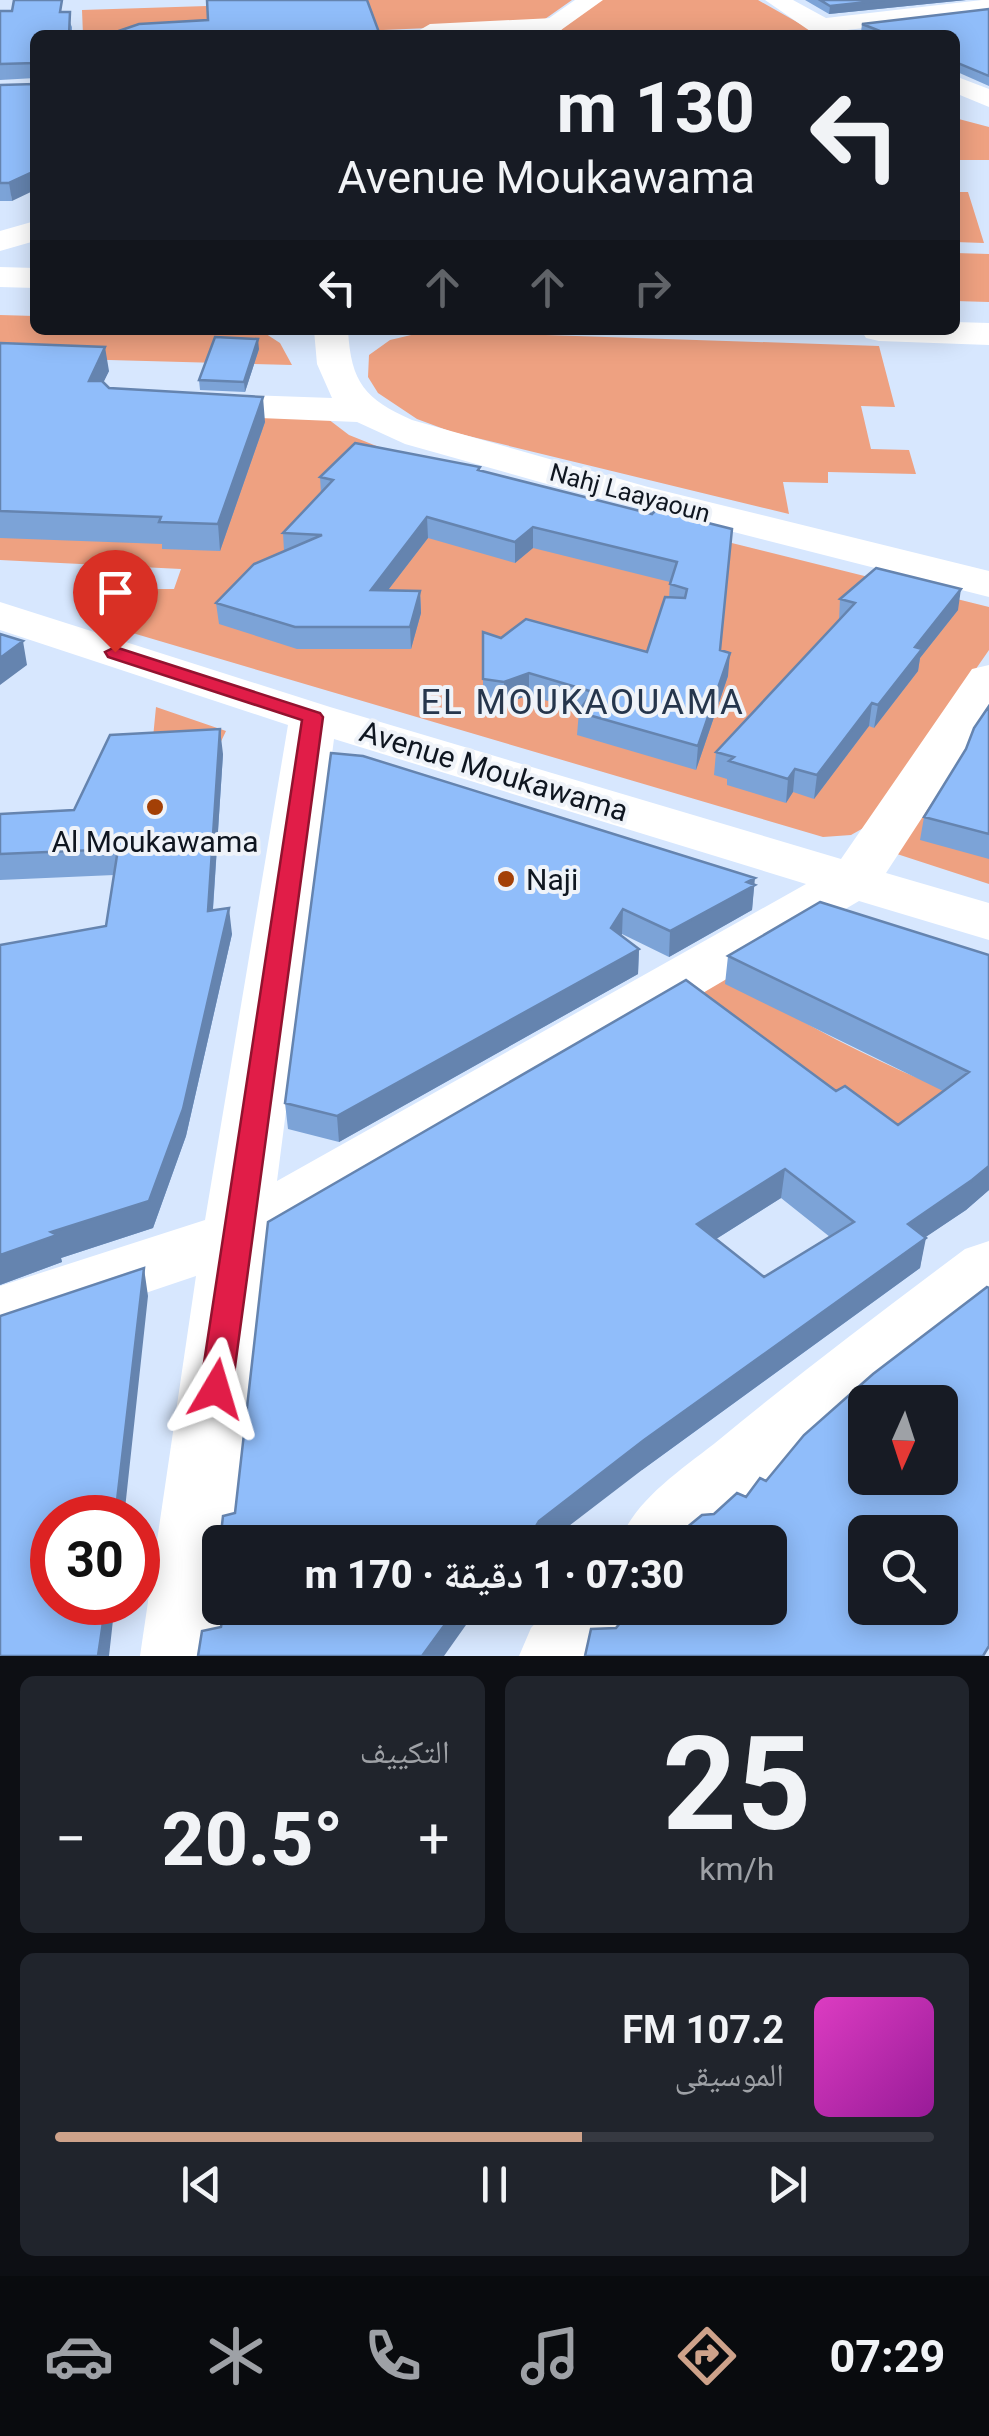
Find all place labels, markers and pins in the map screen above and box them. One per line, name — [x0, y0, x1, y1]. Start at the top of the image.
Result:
pin — [73, 550, 158, 653]
marker: Al Moukawama — [144, 796, 166, 818]
place label: Al Moukawama — [51, 824, 259, 859]
place label: Naji — [526, 862, 578, 897]
marker: Naji — [495, 868, 517, 890]

